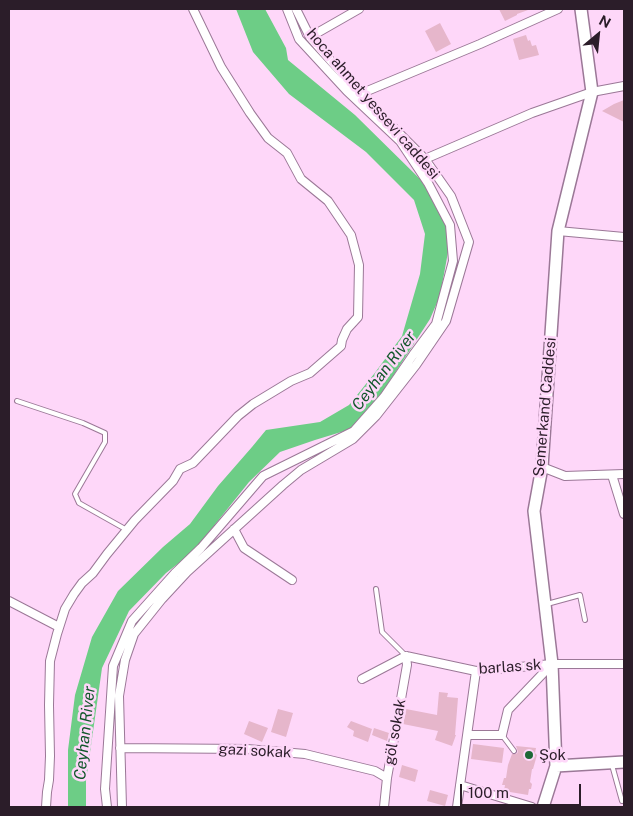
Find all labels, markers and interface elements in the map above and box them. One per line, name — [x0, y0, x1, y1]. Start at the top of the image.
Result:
north arrow — [573, 10, 623, 60]
text: N — [596, 12, 614, 31]
street label: hoca ahmet yessevi caddesi — [303, 25, 443, 183]
water label: Ceyhan River — [348, 328, 420, 414]
street label: Semerkand Caddesi — [530, 337, 560, 477]
street label: barlas sk — [478, 656, 542, 678]
water label: Ceyhan River — [71, 685, 99, 781]
street label: göl sokak — [380, 698, 410, 766]
street label: gazi sokak — [218, 740, 292, 762]
place label: Şok — [539, 746, 566, 764]
marker: Şok — [523, 749, 535, 761]
scale bar — [463, 774, 584, 806]
text: 100 m — [468, 784, 509, 801]

